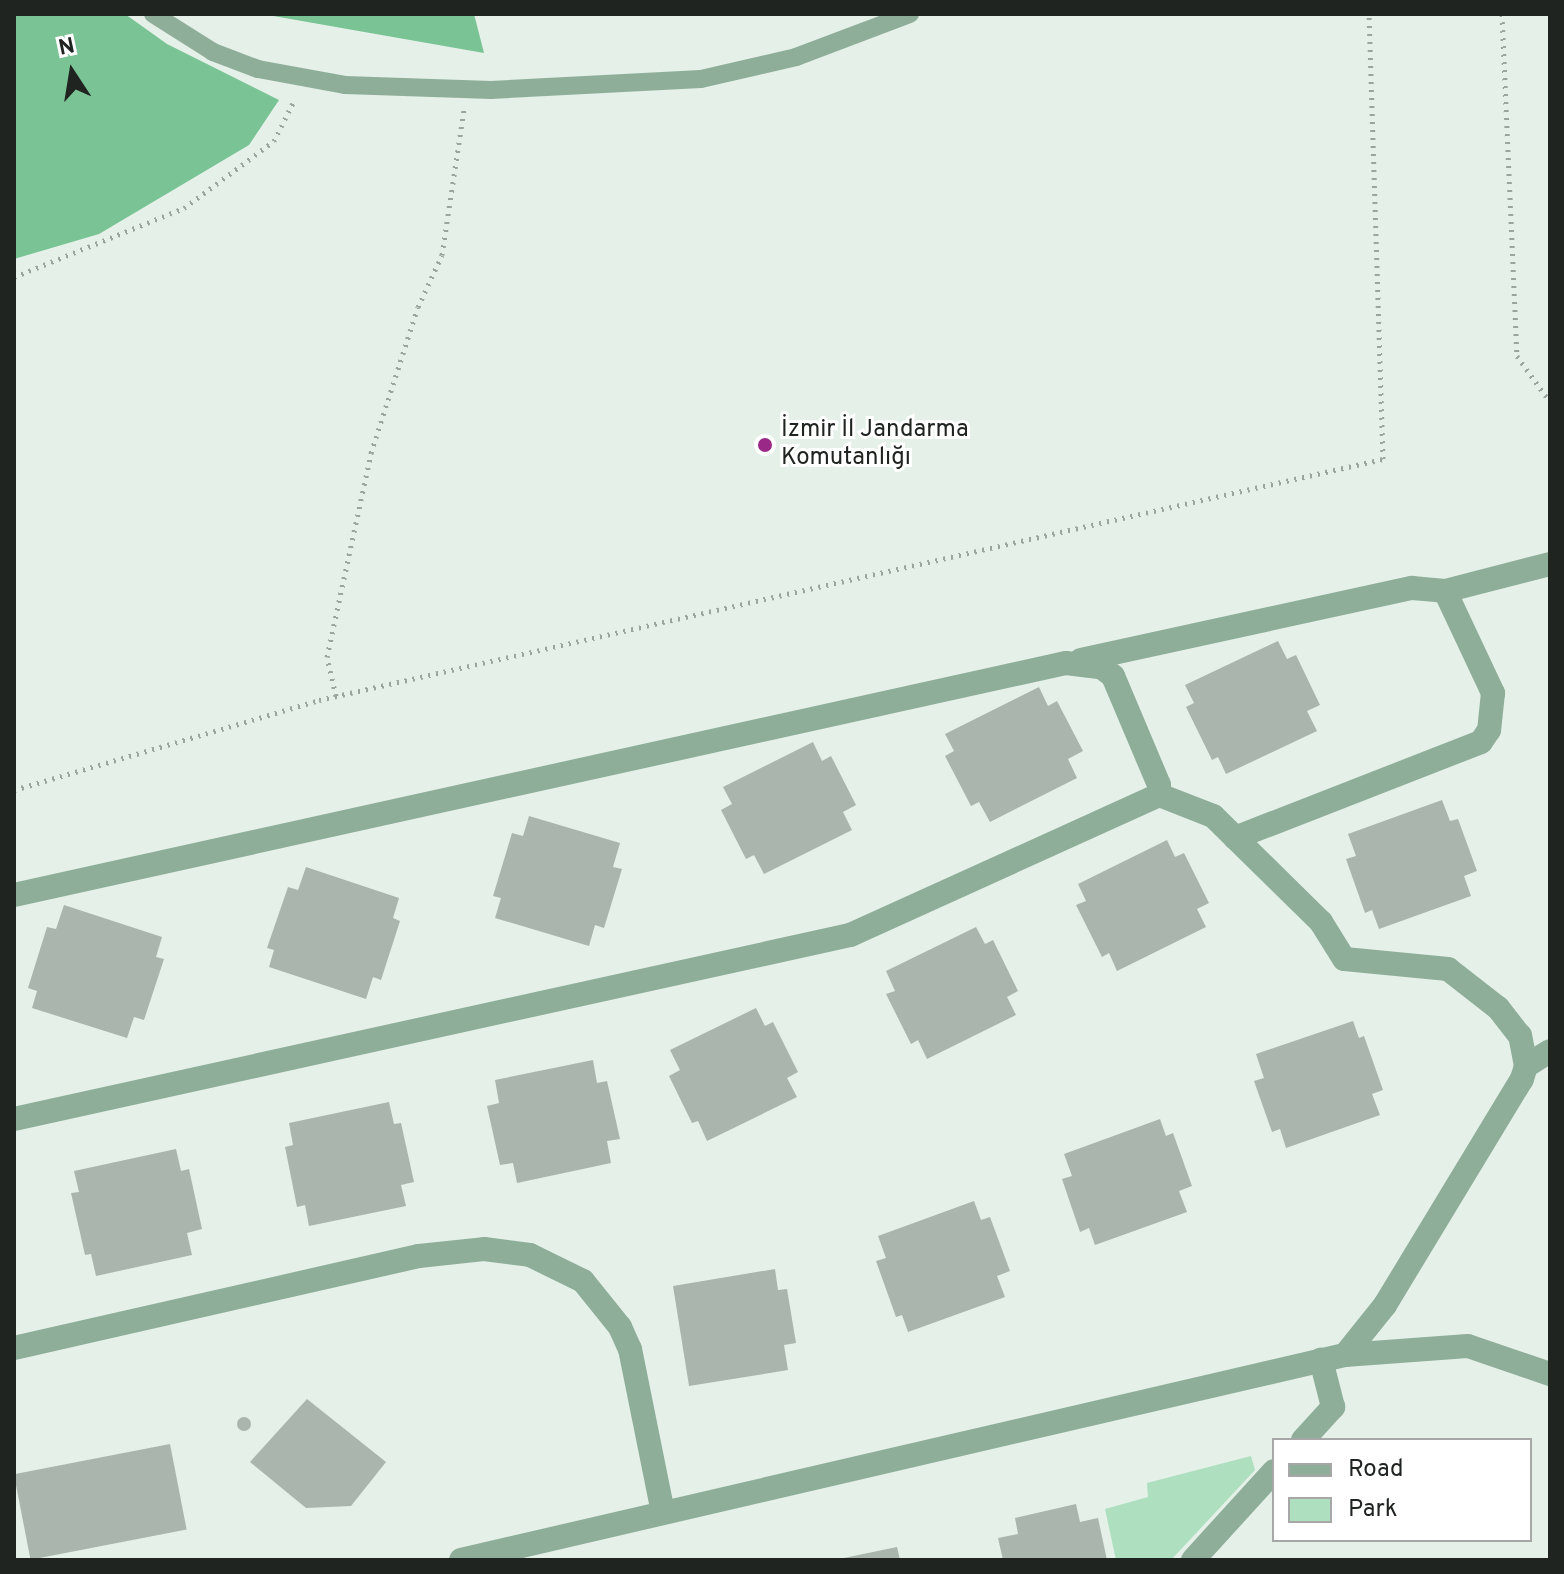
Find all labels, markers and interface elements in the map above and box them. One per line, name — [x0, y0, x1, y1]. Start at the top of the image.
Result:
north arrow — [32, 32, 112, 112]
text: N — [56, 33, 77, 63]
place label: İzmir İl Jandarma Komutanlığı — [781, 417, 969, 473]
marker: İzmir İl Jandarma Komutanlığı — [756, 436, 774, 454]
legend — [1272, 1438, 1532, 1542]
text: Road — [1348, 1455, 1404, 1485]
text: Park — [1348, 1495, 1398, 1525]

